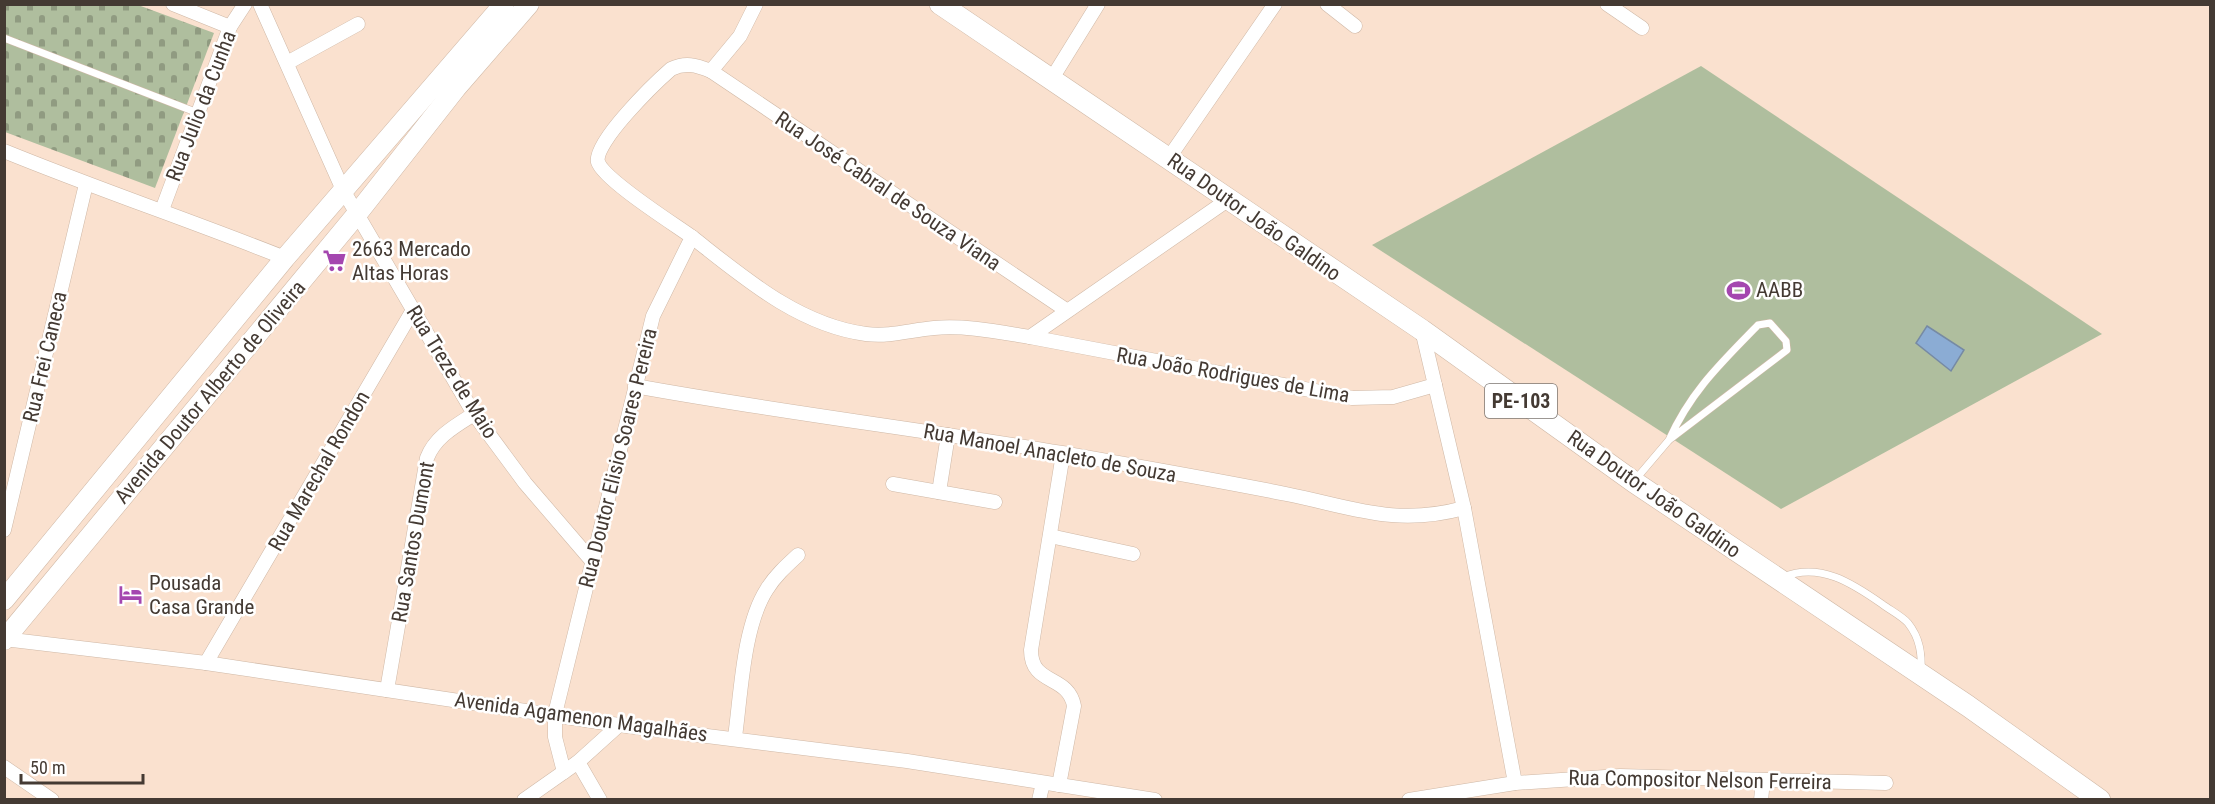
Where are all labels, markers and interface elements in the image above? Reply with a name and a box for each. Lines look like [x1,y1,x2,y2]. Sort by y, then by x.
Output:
street label: Rua Julio da Cunha [161,27,241,185]
street label: Rua José Cabral de Souza Viana [771,106,1005,276]
street label: Rua Doutor João Galdino [1163,148,1345,286]
place label: 2663 Mercado Altas Horas [352,237,471,285]
supermarket icon: 2663 Mercado Altas Horas [321,248,347,274]
street label: Avenida Doutor Alberto de Oliveira [110,276,310,508]
sports icon: AABB [1725,277,1751,303]
place label: AABB [1756,278,1803,302]
street label: Rua Frei Caneca [18,289,72,425]
street label: Rua Treze de Maio [402,301,502,443]
street label: Rua Doutor Elisio Soares Pereira [574,326,662,590]
street label: Rua João Rodrigues de Lima [1115,343,1351,407]
road number: PE-103 [1485,384,1557,418]
street label: Rua Marechal Rondon [263,387,375,555]
street label: Rua Manoel Anacleto de Souza [922,419,1178,487]
street label: Rua Doutor João Galdino [1563,425,1745,563]
street label: Rua Santos Dumont [387,460,439,624]
place label: Pousada Casa Grande [149,571,254,619]
hotel icon: Pousada Casa Grande [118,582,144,608]
street label: Avenida Agamenon Magalhães [453,687,709,747]
scale bar [21,747,142,785]
text: 50 m [30,757,65,778]
street label: Rua Compositor Nelson Ferreira [1568,766,1832,794]

